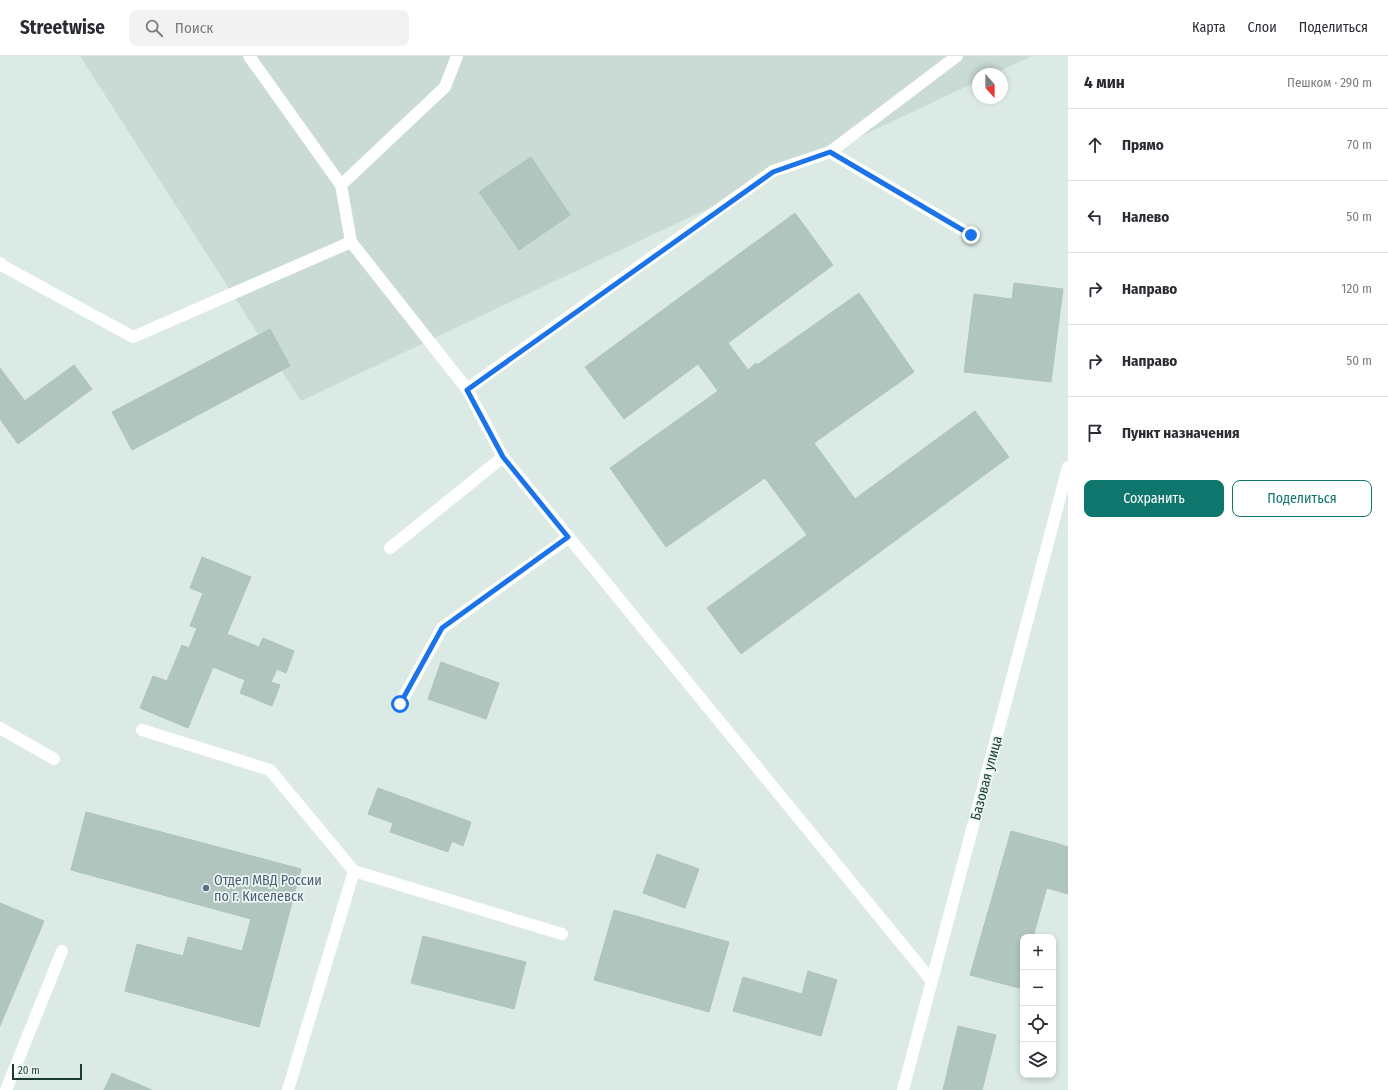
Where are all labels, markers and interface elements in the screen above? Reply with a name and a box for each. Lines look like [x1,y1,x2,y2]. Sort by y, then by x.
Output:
search box [129,10,409,46]
text: Streetwise [20,16,105,39]
icon: search [143,17,165,39]
text: Поиск [175,19,213,37]
text: Карта [1192,19,1226,36]
text: Слои [1248,19,1277,36]
text: Поделиться [1299,19,1368,36]
north arrow [972,68,1008,104]
text: 4 мин [1084,72,1125,93]
text: Пешком · 290 m [1287,75,1372,90]
icon: ahead [1084,134,1106,156]
text: Прямо [1122,136,1164,154]
text: 70 m [1347,137,1372,152]
icon: left [1084,206,1106,228]
text: Налево [1122,208,1169,226]
text: 50 m [1346,209,1372,224]
route end [962,226,980,244]
icon: right [1084,278,1106,300]
text: Направо [1122,280,1177,298]
text: 120 m [1341,281,1372,296]
icon: right [1084,350,1106,372]
text: Направо [1122,352,1177,370]
text: 50 m [1346,353,1372,368]
icon: arrive [1084,422,1106,444]
text: Пункт назначения [1122,424,1240,442]
button: Сохранить [1084,480,1224,517]
button: Поделиться [1232,480,1372,517]
route start [391,695,409,713]
street label: Базовая улица [967,734,1006,822]
place label: Отдел МВД России по г. Киселевск [214,872,322,905]
marker: Отдел МВД России по г. Киселевск [201,883,211,893]
map controls [1020,934,1056,1078]
button: + [1020,934,1056,970]
button: − [1020,970,1056,1006]
button: locate [1020,1006,1056,1042]
button: layers [1020,1042,1056,1078]
scale bar [12,1062,82,1081]
text: 20 m [18,1064,40,1077]

